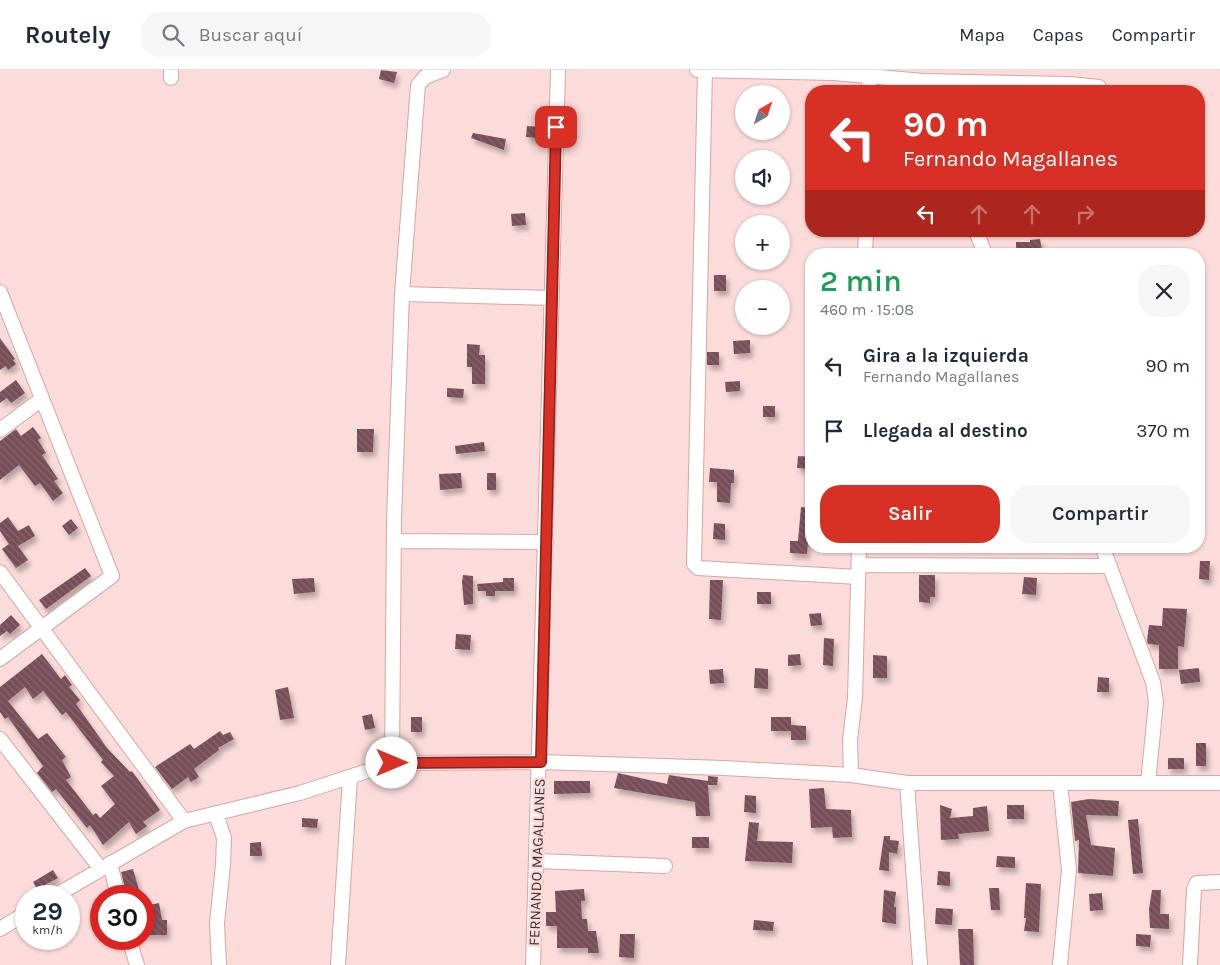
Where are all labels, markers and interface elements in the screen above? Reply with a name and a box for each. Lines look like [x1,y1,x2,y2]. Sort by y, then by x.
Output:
search box [141,12,491,57]
text: Routely [25,21,111,49]
icon: search [159,21,187,49]
text: Buscar aquí [199,24,302,46]
text: Mapa [959,24,1005,46]
text: Capas [1033,24,1084,46]
text: Compartir [1112,24,1195,46]
north arrow [735,85,790,140]
map controls [735,85,790,335]
text: 90 m [903,104,989,145]
icon: left [820,105,885,170]
pin [535,106,577,148]
icon: arrive [542,113,570,141]
text: Fernando Magallanes [903,146,1118,172]
button: sound [735,150,790,205]
icon: left [912,200,940,228]
icon: ahead [965,200,993,228]
icon: ahead [1018,200,1046,228]
icon: right [1071,200,1099,228]
button: + [735,215,790,270]
text: 2 min [820,263,902,299]
button: close [1138,265,1190,317]
button: − [735,280,790,335]
text: 460 m · 15:08 [820,300,914,319]
text: Gira a la izquierda [863,345,1029,367]
icon: left [820,352,848,380]
text: 90 m [1145,355,1190,377]
text: Fernando Magallanes [863,367,1019,386]
icon: arrive [820,417,848,445]
text: Llegada al destino [863,420,1028,442]
text: 370 m [1136,420,1190,442]
button: Salir [820,485,1000,543]
button: Compartir [1010,485,1190,543]
position arrow [365,736,417,788]
street label: FERNANDO MAGALLANES [525,778,549,946]
speed limit sign: 30 [90,885,155,950]
text: 29 [32,897,63,926]
text: km/h [32,923,63,937]

